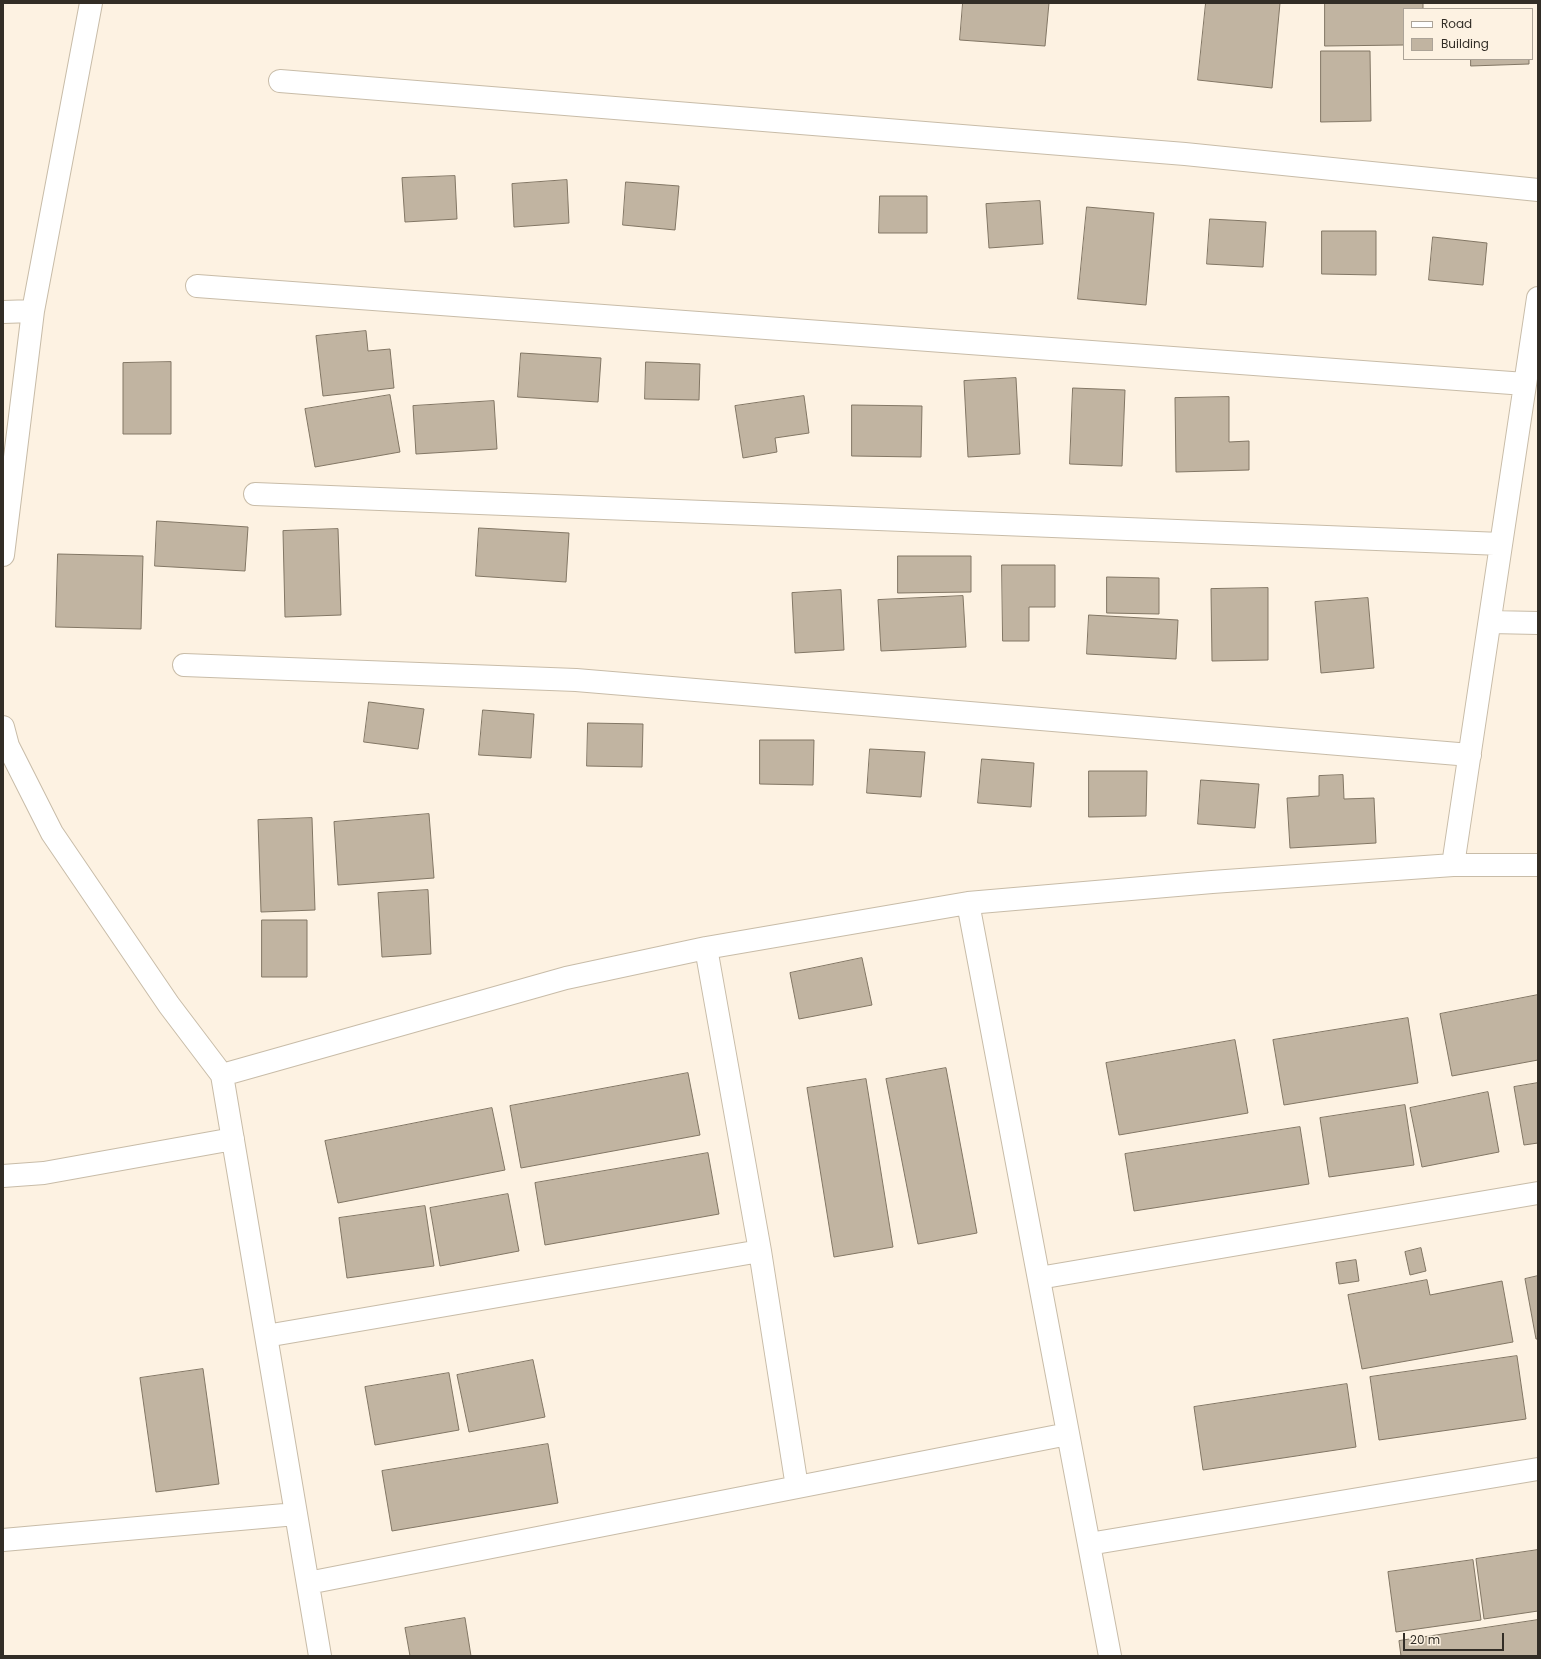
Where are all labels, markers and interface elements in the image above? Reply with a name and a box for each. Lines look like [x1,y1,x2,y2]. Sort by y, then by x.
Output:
legend [1403,8,1533,60]
text: Road [1441,15,1472,32]
text: Building [1441,35,1489,52]
scale bar [1405,1625,1506,1651]
text: 20 m [1410,1631,1440,1648]

